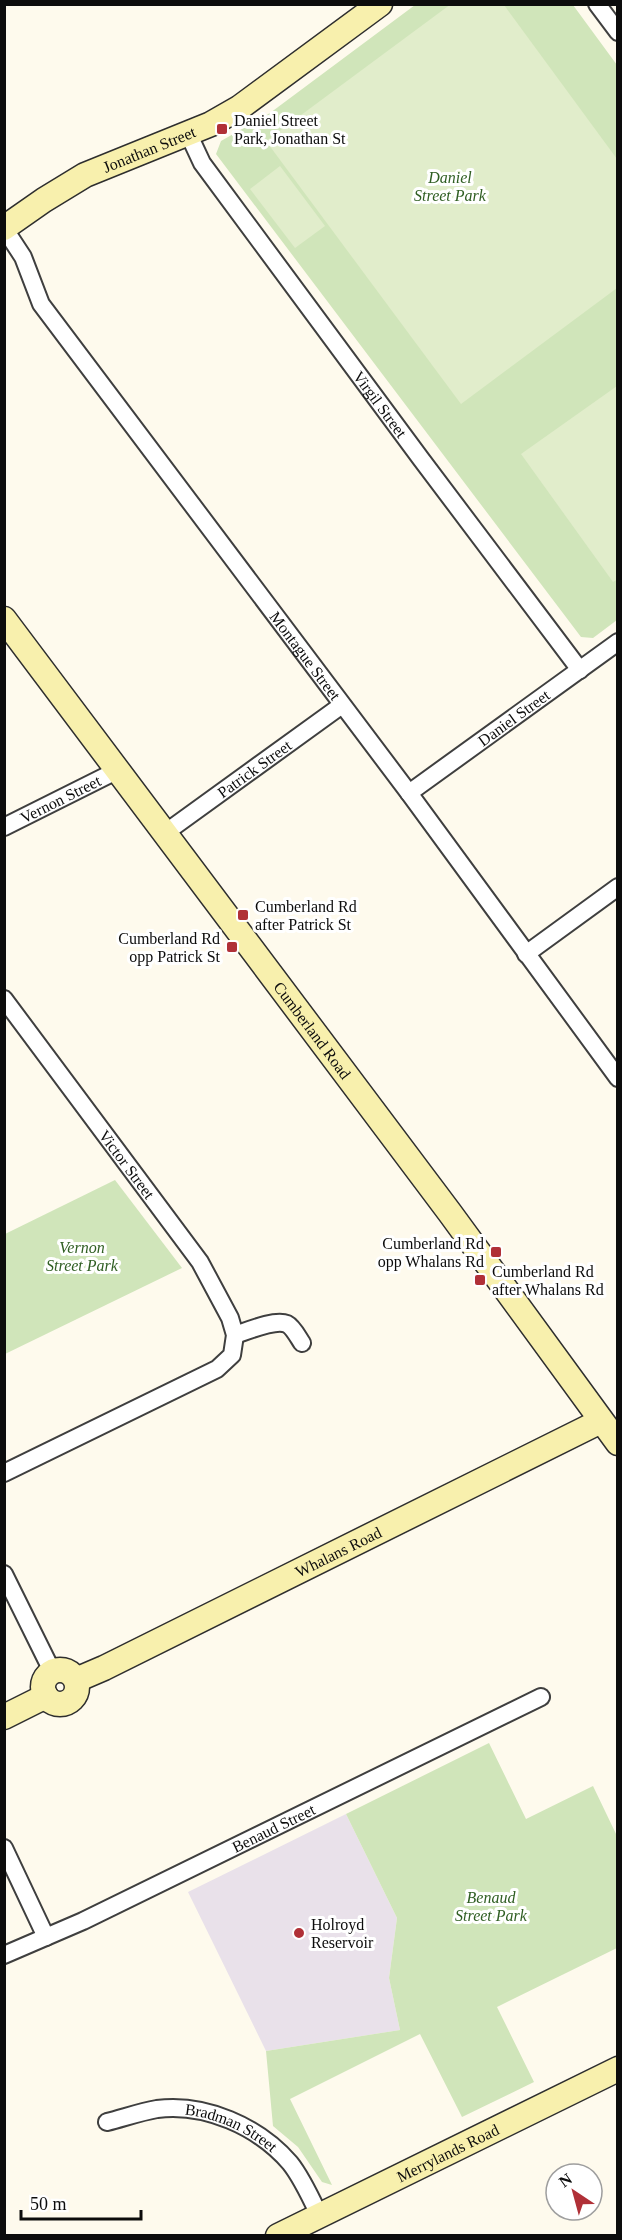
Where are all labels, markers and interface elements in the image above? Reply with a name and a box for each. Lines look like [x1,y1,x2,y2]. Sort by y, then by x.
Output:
place label: Daniel Street Park, Jonathan St [234,112,346,147]
marker: Daniel Street Park, Jonathan St [215,122,229,136]
street label: Jonathan Street [101,123,199,176]
park label: Daniel Street Park [414,169,487,204]
street label: Virgil Street [350,368,410,441]
street label: Montague Street [266,608,344,704]
street label: Daniel Street [475,686,553,749]
street label: Patrick Street [214,736,295,801]
street label: Vernon Street [18,772,104,826]
place label: Cumberland Rd after Patrick St [255,898,357,933]
marker: Cumberland Rd after Patrick St [236,908,250,922]
place label: Cumberland Rd opp Patrick St [118,930,221,966]
marker: Cumberland Rd opp Patrick St [225,940,239,954]
street label: Cumberland Road [270,978,354,1082]
street label: Victor Street [96,1127,158,1203]
place label: Cumberland Rd opp Whalans Rd [378,1235,484,1271]
park label: Vernon Street Park [46,1239,119,1274]
marker: Cumberland Rd opp Whalans Rd [489,1245,503,1259]
place label: Cumberland Rd after Whalans Rd [492,1263,604,1298]
marker: Cumberland Rd after Whalans Rd [473,1273,487,1287]
street label: Whalans Road [293,1524,384,1581]
street label: Benaud Street [229,1801,318,1856]
park label: Benaud Street Park [455,1889,528,1924]
place label: Holroyd Reservoir [311,1916,374,1951]
marker: Holroyd Reservoir [292,1926,306,1940]
street label: Bradman Street [184,2101,281,2156]
street label: Merrylands Road [394,2121,502,2185]
north arrow [544,2162,604,2222]
text: N [556,2170,576,2191]
scale bar [21,2183,141,2221]
text: 50 m [30,2194,67,2214]

